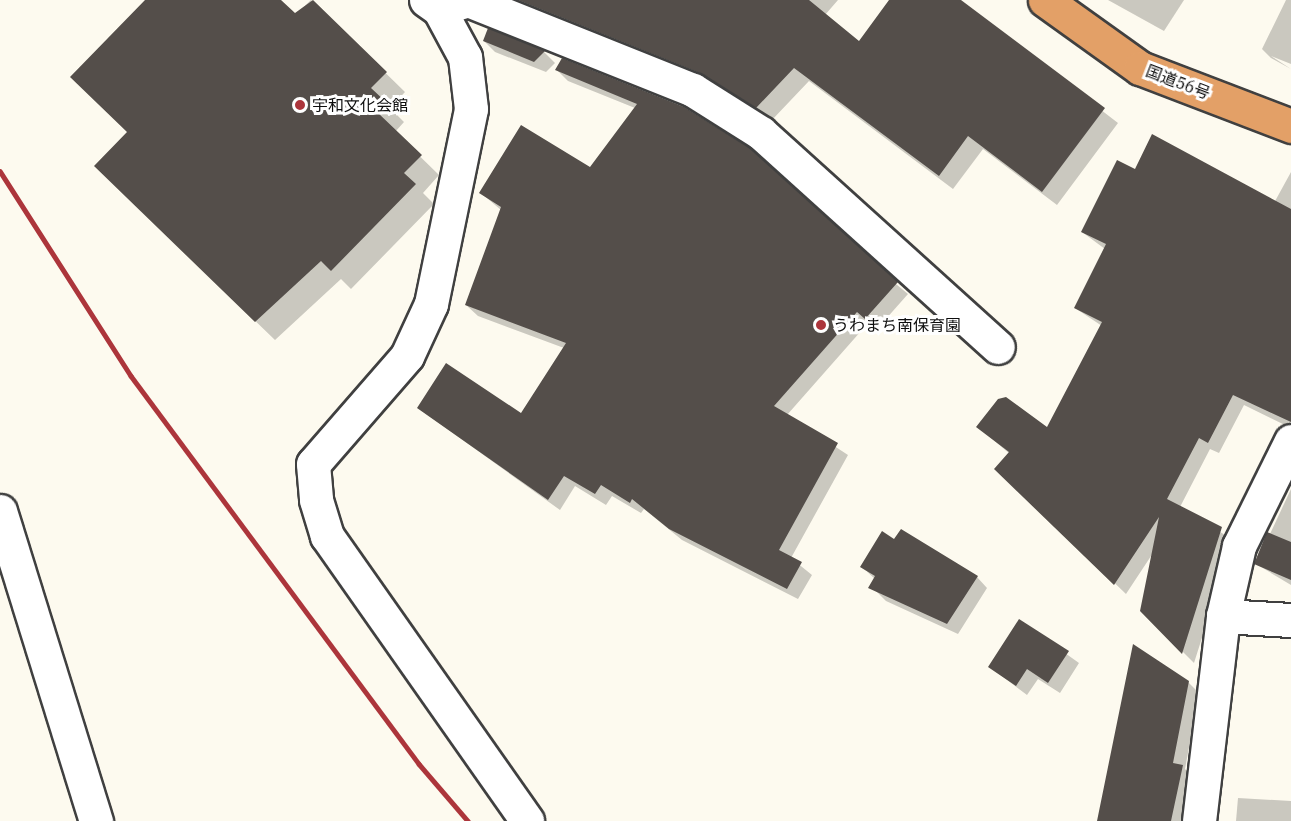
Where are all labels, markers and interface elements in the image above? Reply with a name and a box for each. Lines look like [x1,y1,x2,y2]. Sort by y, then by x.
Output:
street label: 国道56号 [1143,61,1213,103]
place label: 宇和文化会館 [312,95,408,115]
marker: 宇和文化会館 [293,98,307,112]
place label: うわまち南保育園 [833,315,961,335]
marker: うわまち南保育園 [814,318,828,332]

